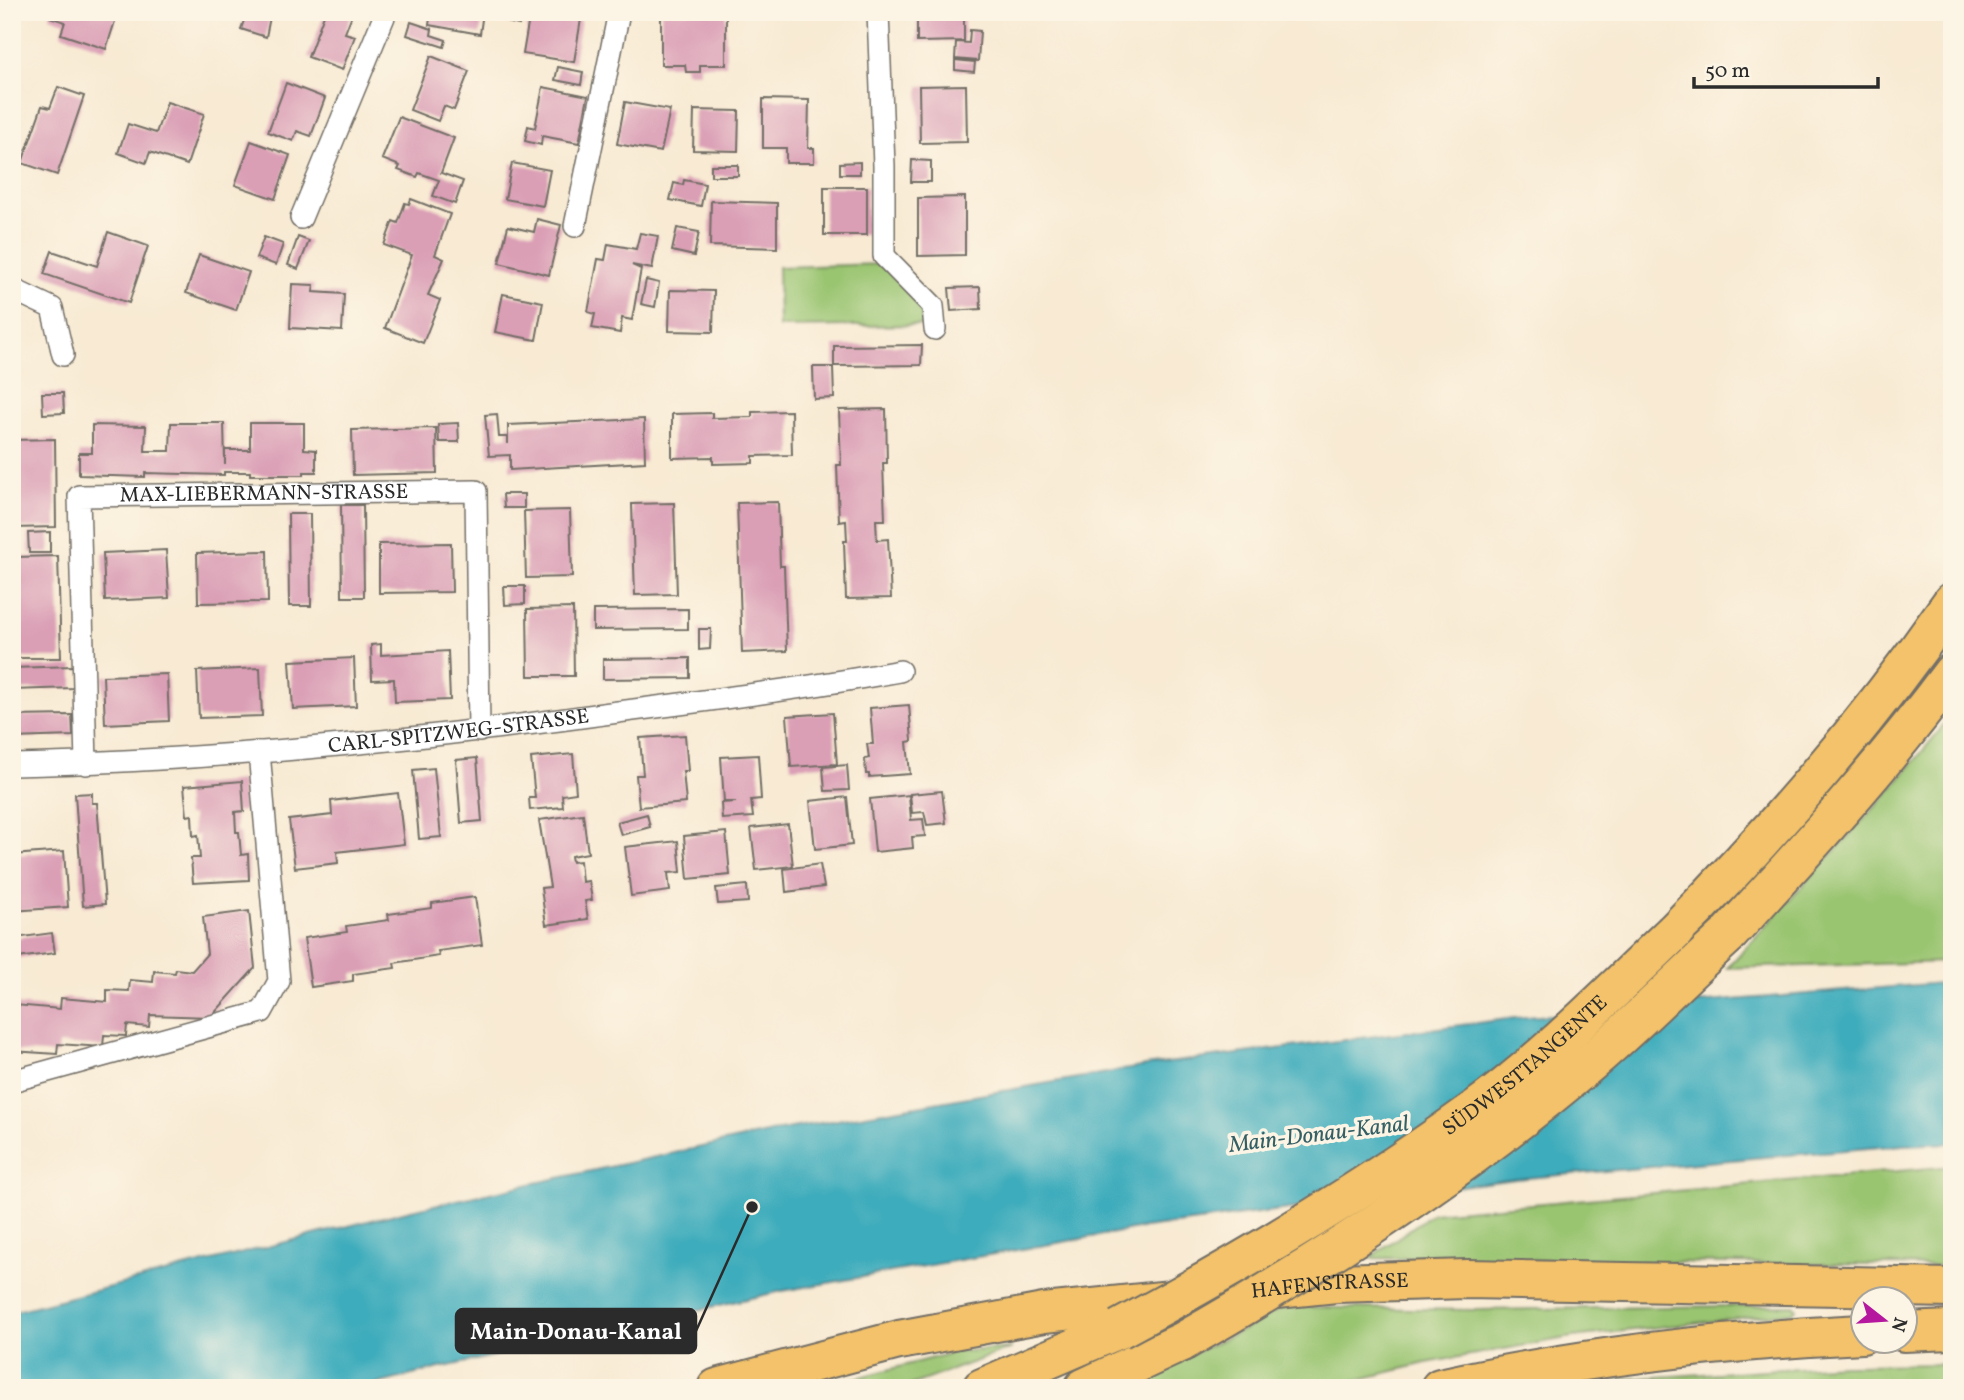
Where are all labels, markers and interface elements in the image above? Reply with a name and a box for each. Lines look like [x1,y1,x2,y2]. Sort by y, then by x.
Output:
scale bar [1694,46,1878,90]
text: 50 m [1705,57,1750,86]
street label: MAX-LIEBERMANN-STRASSE [119,477,408,510]
street label: CARL-SPITZWEG-STRASSE [327,702,591,761]
street label: SÜDWESTTANGENTE [1437,989,1614,1143]
water label: Main-Donau-Kanal [1226,1108,1411,1162]
street label: HAFENSTRASSE [1250,1266,1409,1306]
north arrow [1848,1284,1918,1354]
callout: Main-Donau-Kanal [456,1309,696,1353]
text: N [1884,1314,1913,1335]
text: Main-Donau-Kanal [470,1317,682,1349]

